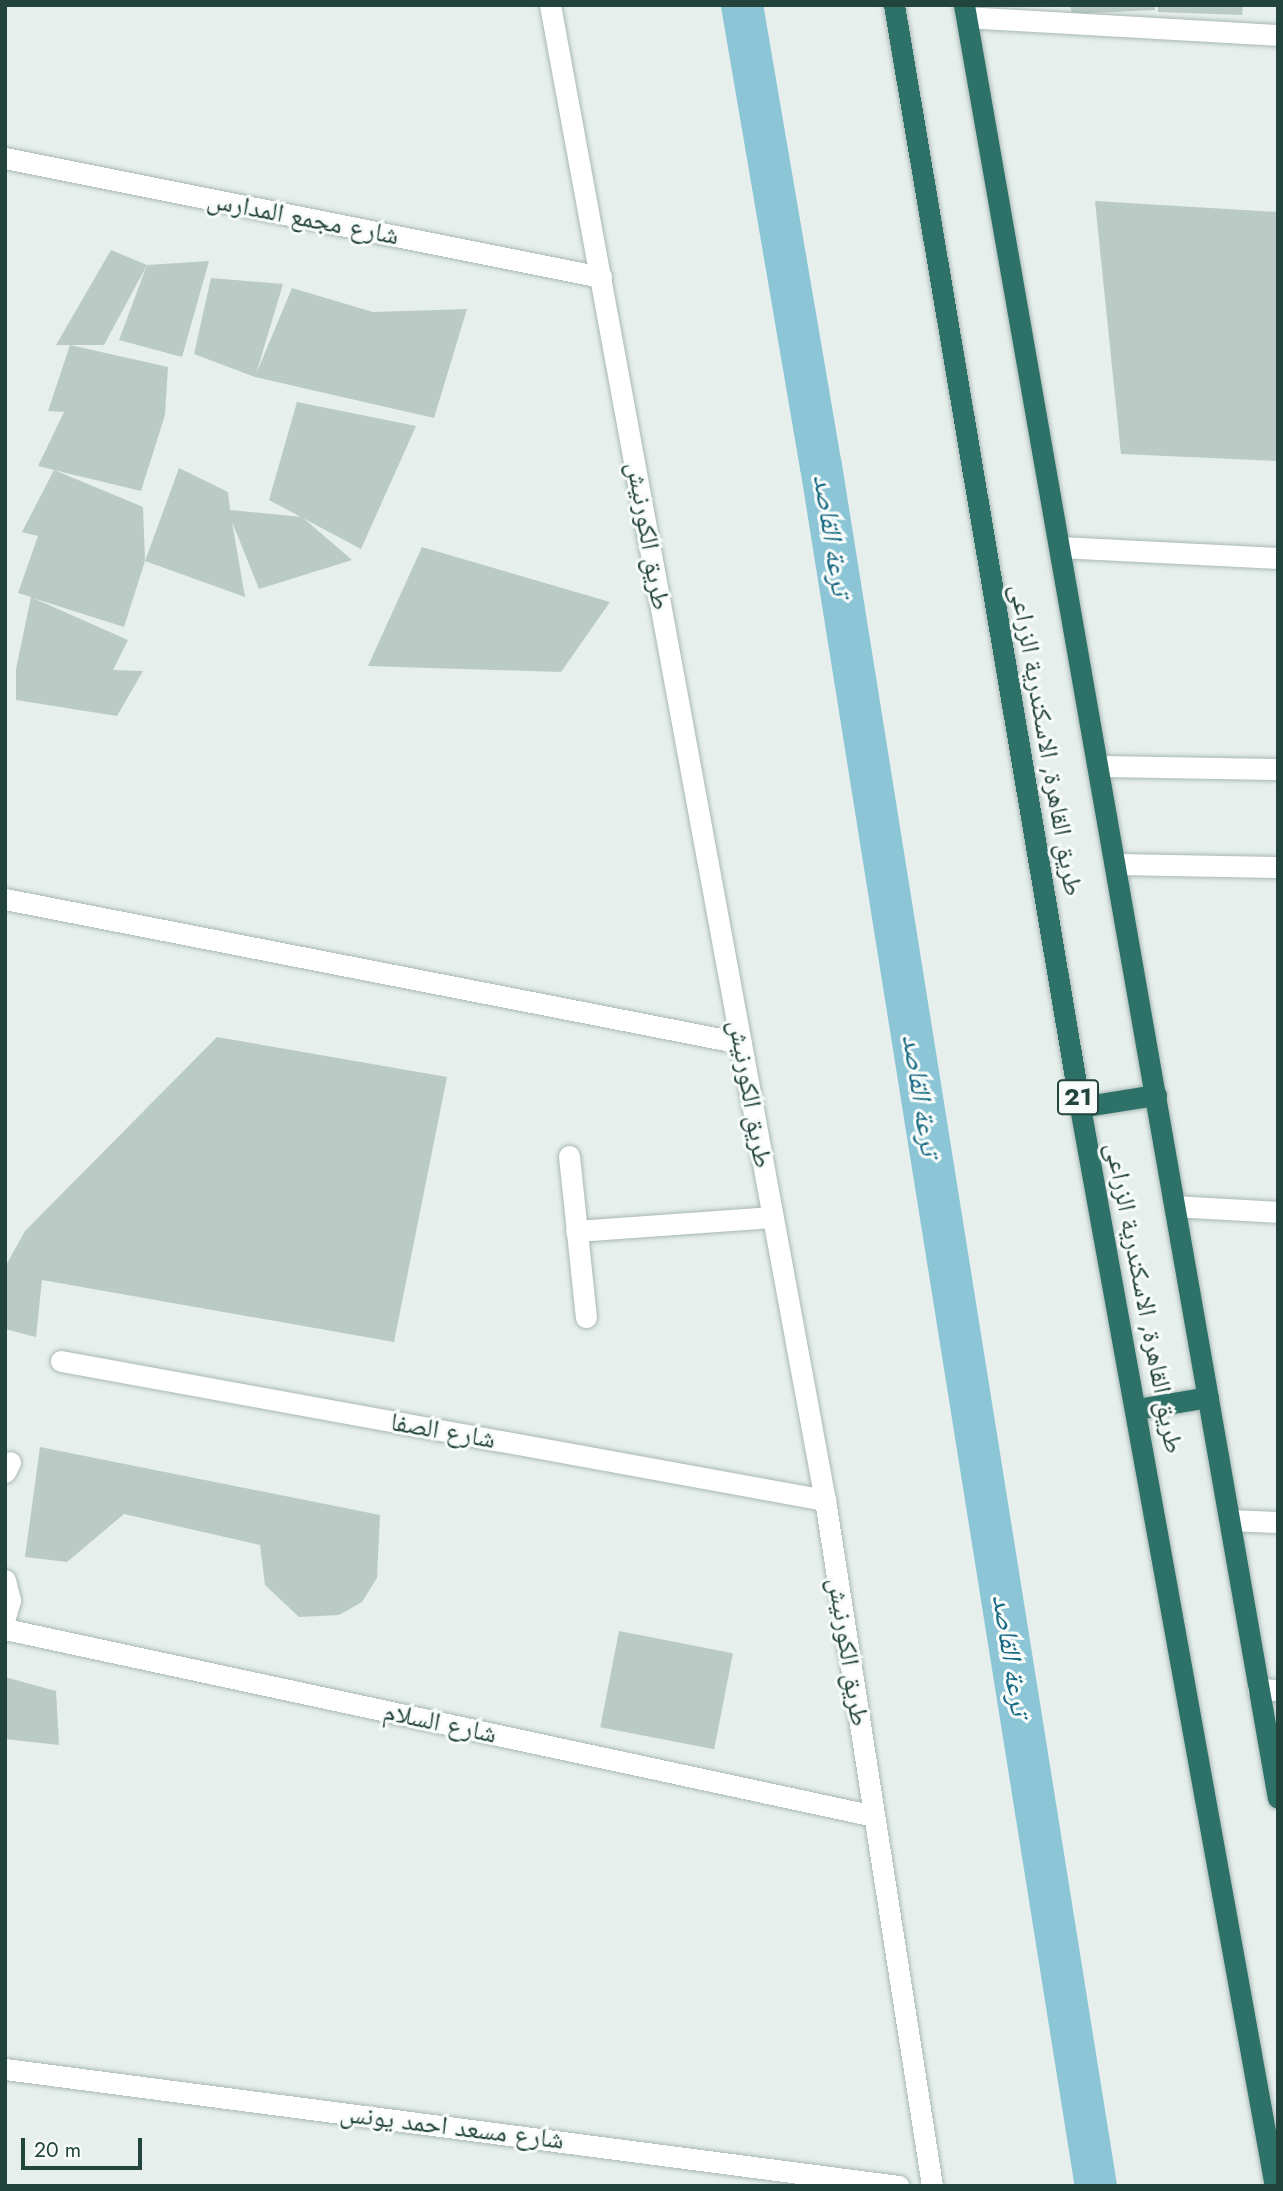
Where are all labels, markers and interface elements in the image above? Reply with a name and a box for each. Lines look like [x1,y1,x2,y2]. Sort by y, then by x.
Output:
street label: شارع مجمع المدارس [204,184,402,252]
street label: طريق الكورنيش [620,459,676,613]
water label: ترعة القاصد [806,472,858,598]
street label: طريق القاهرة, الاسكندرية الزراعى [1003,582,1089,898]
street label: طريق الكورنيش [722,1017,778,1171]
water label: ترعة القاصد [895,1032,947,1158]
road number: 21 [1057,1077,1099,1118]
street label: طريق القاهرة, الاسكندرية الزراعى [1099,1140,1189,1456]
street label: شارع الصفا [388,1406,498,1456]
street label: طريق الكورنيش [821,1576,875,1728]
water label: ترعة القاصد [985,1592,1037,1718]
street label: شارع السلام [381,1696,499,1750]
street label: شارع مسعد احمد يونس [338,2098,566,2156]
scale bar [24,2124,145,2168]
text: 20 m [34,2135,81,2165]

